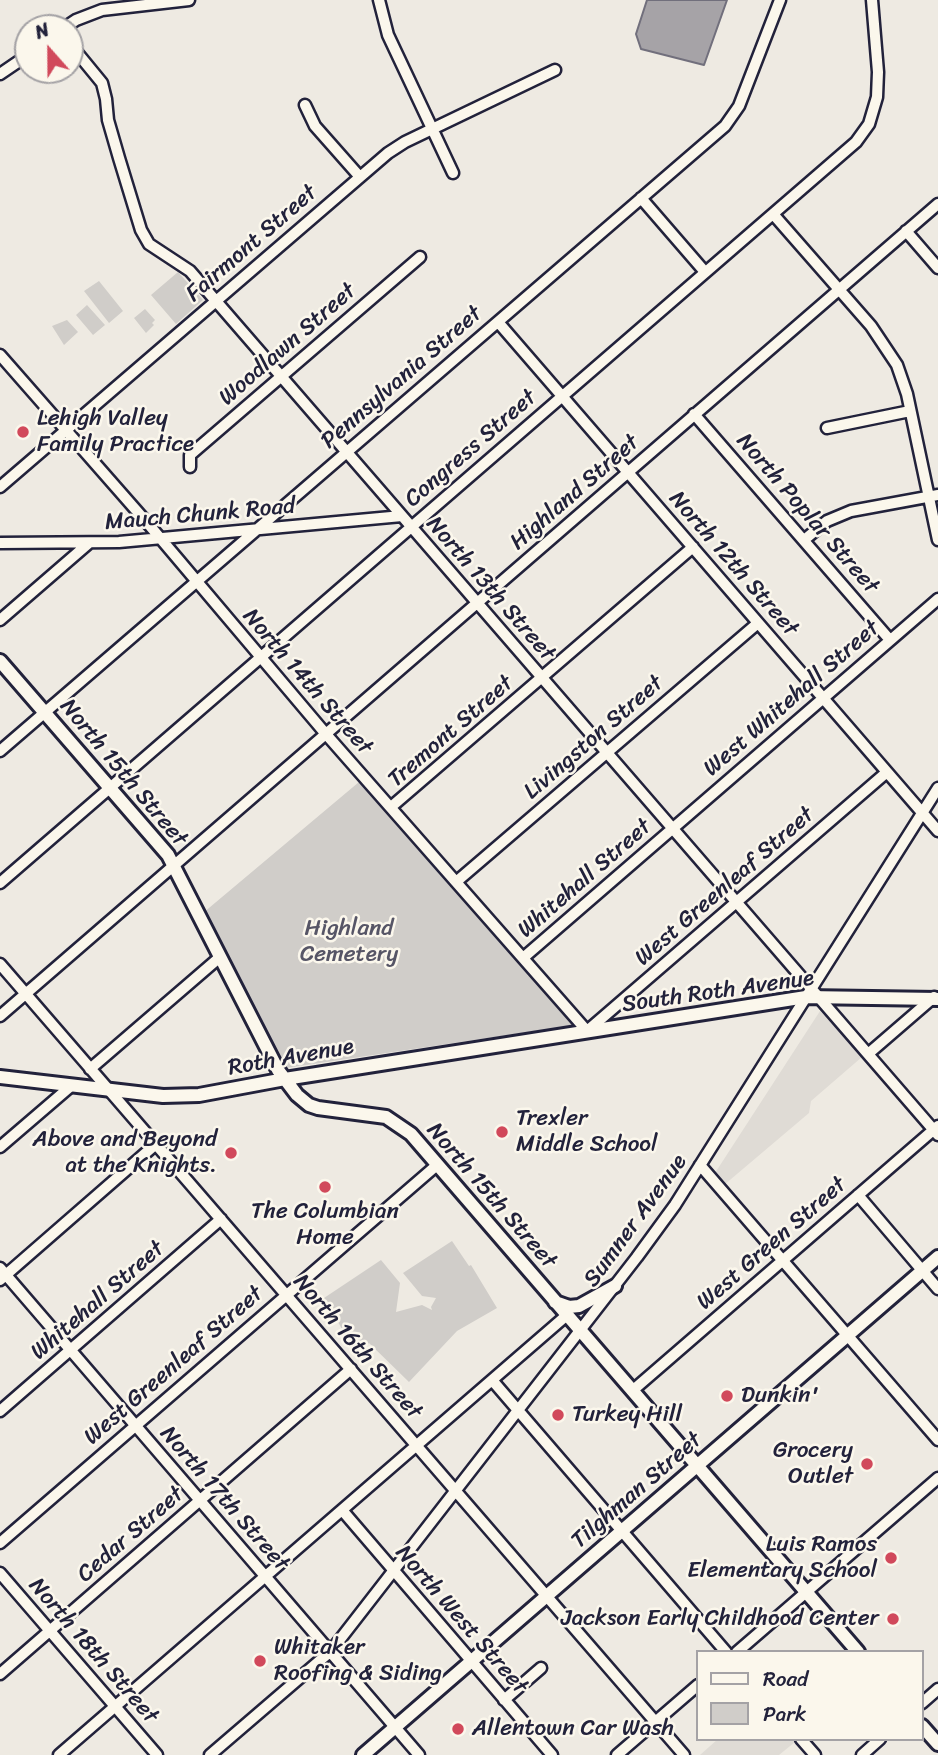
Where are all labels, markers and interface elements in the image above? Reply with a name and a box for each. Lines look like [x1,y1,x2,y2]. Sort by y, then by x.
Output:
text: N [30,13,54,49]
north arrow [14,14,84,84]
street label: Fairmont Street [181,180,323,308]
street label: Woodlawn Street [214,278,362,412]
street label: Pennsylvania Street [316,301,488,455]
street label: Congress Street [400,384,542,514]
place label: Lehigh Valley Family Practice [37,405,194,459]
marker: Lehigh Valley Family Practice [15,424,31,440]
street label: North Poplar Street [730,428,884,600]
street label: Highland Street [505,430,645,556]
street label: North 12th Street [662,486,804,642]
street label: Mauch Chunk Road [104,493,296,537]
street label: North 13th Street [420,511,560,667]
street label: North 14th Street [236,603,378,761]
street label: West Whitehall Street [699,615,885,783]
street label: Tremont Street [383,670,519,794]
street label: Livingston Street [519,670,669,806]
street label: North 15th Street [53,694,193,852]
street label: West Greenleaf Street [630,802,820,972]
street label: Whitehall Street [513,814,657,944]
park label: Highland Cemetery [300,915,398,969]
street label: South Roth Avenue [620,965,816,1019]
street label: Roth Avenue [226,1033,356,1083]
place label: Trexler Middle School [516,1105,658,1159]
street label: North 15th Street [420,1118,562,1274]
marker: Trexler Middle School [494,1124,510,1140]
place label: Above and Beyond at the Knights. [33,1126,217,1180]
marker: Above and Beyond at the Knights. [223,1145,239,1161]
street label: Sumner Avenue [579,1149,693,1293]
street label: West Green Street [692,1172,852,1316]
marker: The Columbian Home [317,1179,333,1195]
place label: The Columbian Home [251,1198,399,1252]
street label: Whitehall Street [26,1236,170,1366]
street label: North 16th Street [287,1269,427,1425]
street label: West Greenleaf Street [79,1281,269,1451]
place label: Dunkin' [741,1382,819,1410]
marker: Dunkin' [719,1388,735,1404]
place label: Turkey Hill [572,1401,682,1429]
marker: Turkey Hill [550,1407,566,1423]
street label: North 17th Street [154,1421,294,1577]
street label: Tilghman Street [566,1427,708,1555]
place label: Grocery Outlet [773,1437,853,1491]
marker: Grocery Outlet [859,1456,875,1472]
street label: Cedar Street [72,1481,190,1589]
place label: Luis Ramos Elementary School [687,1531,877,1585]
street label: North West Street [389,1540,533,1700]
marker: Luis Ramos Elementary School [883,1550,899,1566]
street label: North 18th Street [22,1573,164,1729]
place label: Jackson Early Childhood Center [561,1605,879,1633]
marker: Jackson Early Childhood Center [885,1611,901,1627]
place label: Whitaker Roofing & Siding [274,1634,442,1688]
legend [696,1650,924,1741]
marker: Whitaker Roofing & Siding [252,1653,268,1669]
text: Road [763,1660,808,1698]
text: Park [763,1695,806,1733]
place label: Allentown Car Wash [472,1715,674,1743]
marker: Allentown Car Wash [450,1721,466,1737]

